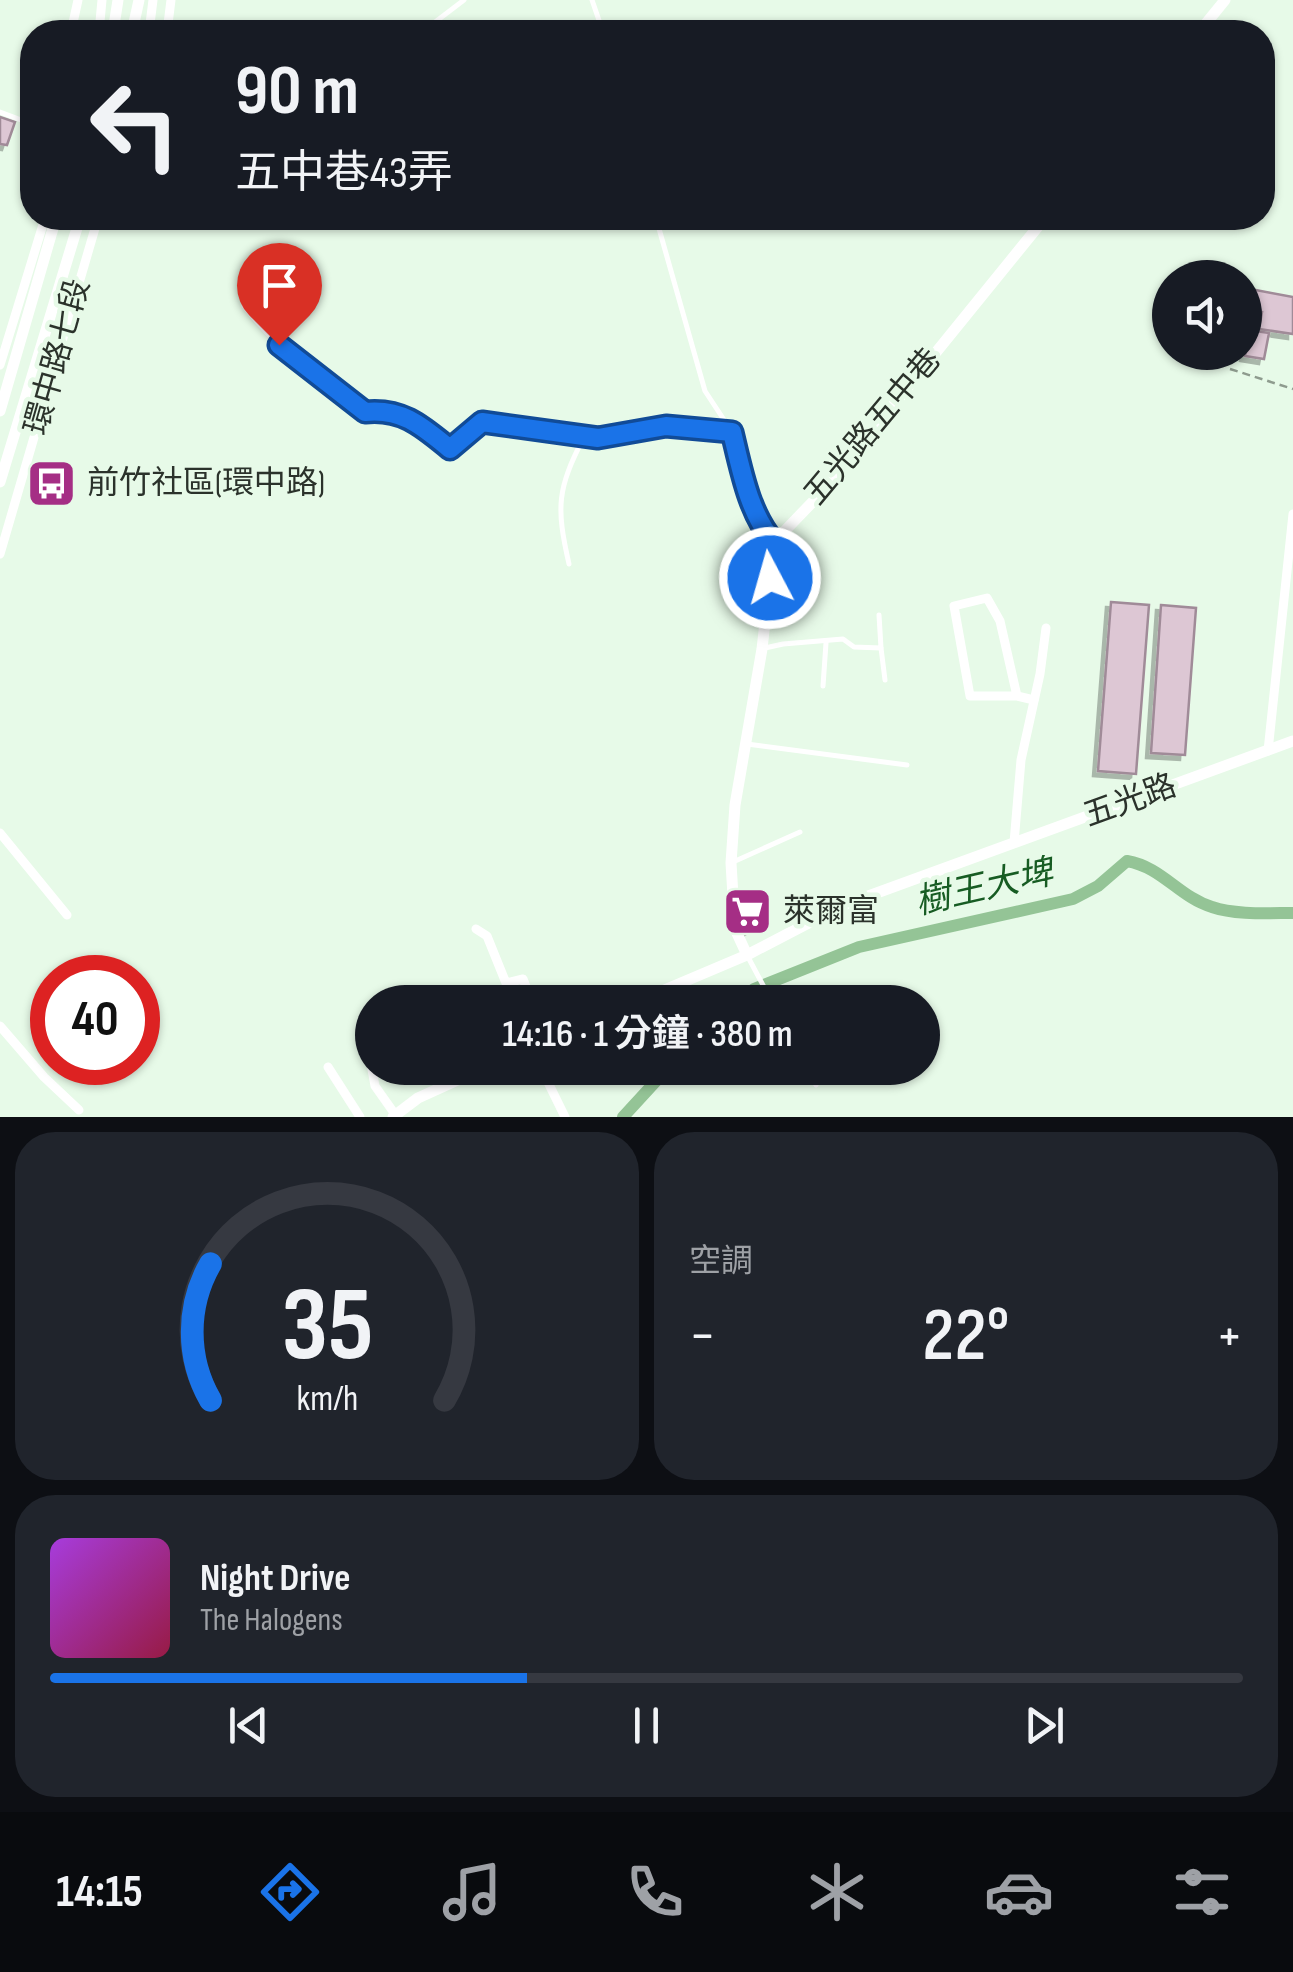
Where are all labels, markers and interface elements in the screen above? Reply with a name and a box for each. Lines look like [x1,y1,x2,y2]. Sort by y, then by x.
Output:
text: 90 m [235,50,359,134]
icon: left [70,60,200,190]
text: 五中巷43弄 [235,146,453,201]
pin [237,243,322,346]
icon: arrive [252,258,307,313]
map controls [1152,260,1262,370]
button: sound [1152,260,1262,370]
street label: 環中路七段 [17,275,99,439]
street label: 五光路五中巷 [796,341,950,513]
bus stop icon: 前竹社區(環中路) [26,457,78,509]
place label: 前竹社區(環中路) [87,464,325,503]
position arrow [718,526,822,630]
street label: 五光路 [1078,766,1182,836]
water label: 樹王大埤 [911,850,1061,925]
supermarket icon: 萊爾富 [722,885,774,937]
place label: 萊爾富 [783,892,879,931]
speed limit sign: 40 [30,955,160,1085]
text: 14:16 · 1 分鐘 · 380 m [502,1012,793,1057]
text: 空調 [689,1242,753,1281]
text: 35 [281,1264,373,1389]
text: 22° [922,1291,1010,1382]
text: − [689,1303,716,1370]
text: + [1216,1303,1243,1370]
text: km/h [296,1378,358,1421]
text: Night Drive [200,1556,351,1601]
text: The Halogens [200,1601,343,1640]
icon: previous [221,1698,276,1753]
icon: pause [619,1698,674,1753]
icon: next [1017,1698,1072,1753]
icon: directions [255,1857,325,1927]
icon: music [437,1857,507,1927]
icon: phone [620,1857,690,1927]
icon: climate [802,1857,872,1927]
icon: car [984,1857,1054,1927]
icon: filters [1167,1857,1237,1927]
text: 14:15 [56,1865,143,1920]

